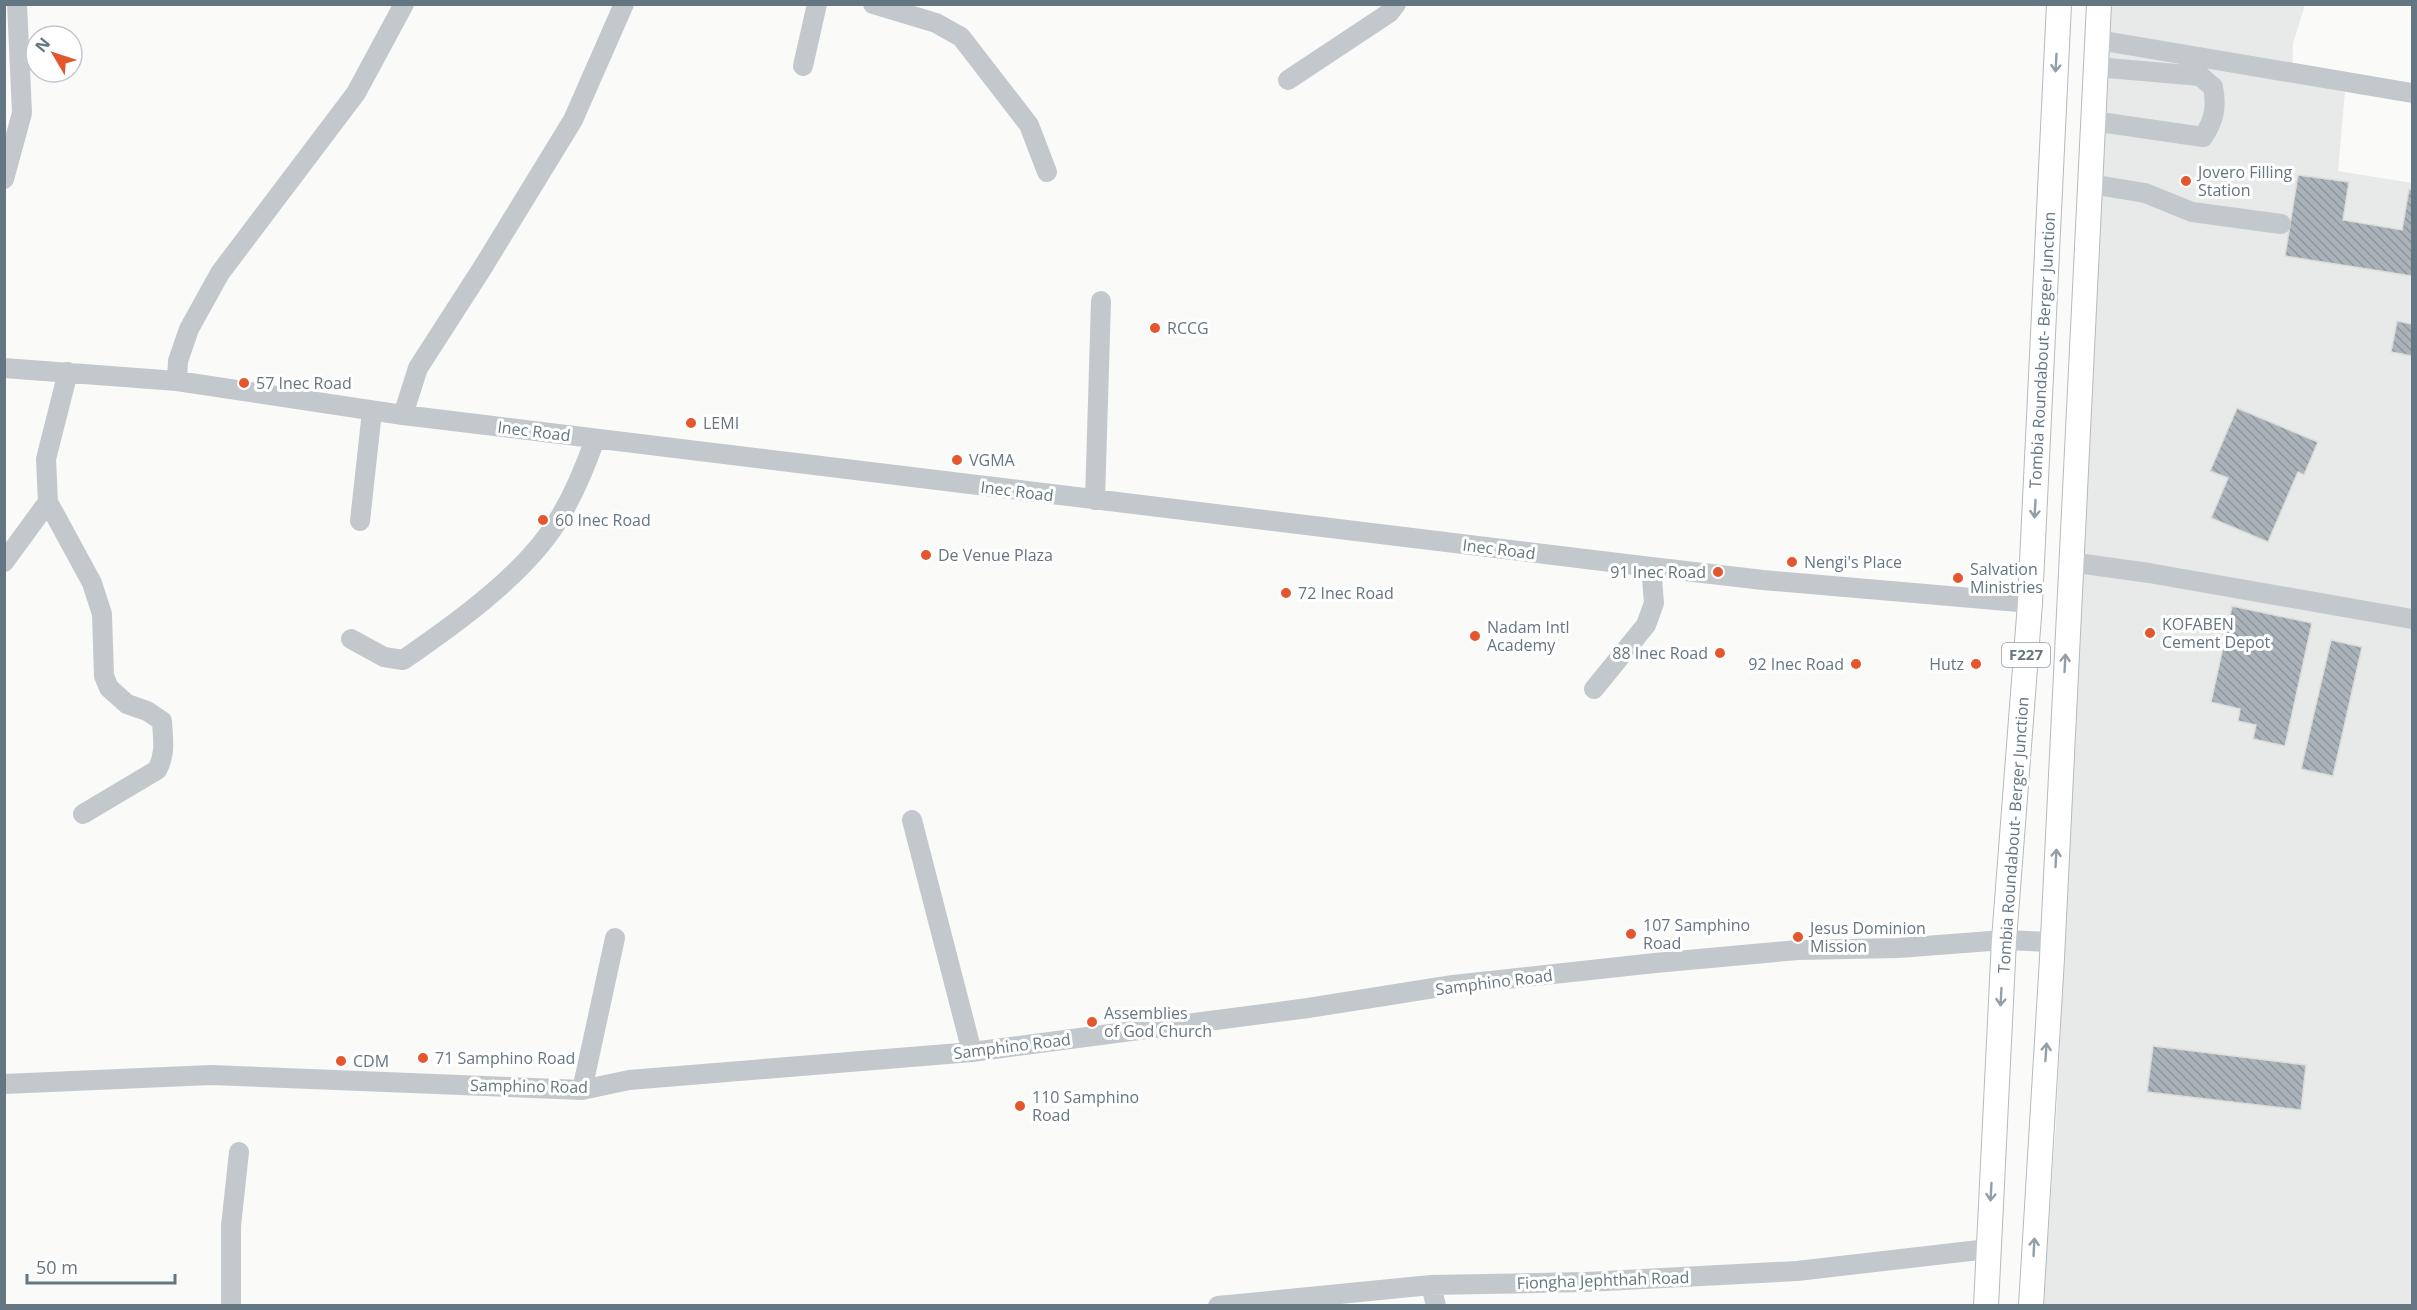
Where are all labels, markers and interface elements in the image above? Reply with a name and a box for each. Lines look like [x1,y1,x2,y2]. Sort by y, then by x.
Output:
north arrow [24,24,84,84]
text: N [30,33,55,57]
one-way arrow [2051,52,2062,72]
place label: Jovero Filling Station [2196,161,2292,201]
marker: Jovero Filling Station [2179,174,2193,188]
street label: Tombia Roundabout- Berger Junction [2024,211,2060,489]
place label: RCCG [1167,317,1209,339]
marker: RCCG [1148,321,1162,335]
place label: 57 Inec Road [256,372,352,394]
marker: 57 Inec Road [237,376,251,390]
place label: LEMI [703,412,739,434]
street label: Inec Road [496,416,572,446]
marker: LEMI [684,416,698,430]
place label: VGMA [969,449,1016,471]
marker: VGMA [950,453,964,467]
street label: Inec Road [979,476,1055,506]
one-way arrow [2029,499,2040,519]
place label: 60 Inec Road [555,509,651,531]
marker: 60 Inec Road [536,513,550,527]
street label: Inec Road [1461,534,1537,564]
place label: De Venue Plaza [938,544,1053,566]
marker: De Venue Plaza [919,548,933,562]
place label: Nengi's Place [1804,551,1902,573]
marker: Nengi's Place [1785,555,1799,569]
place label: Salvation Ministries [1970,558,2043,598]
place label: 91 Inec Road [1610,561,1706,583]
marker: 91 Inec Road [1711,565,1725,579]
marker: Salvation Ministries [1951,571,1965,585]
place label: 72 Inec Road [1298,582,1394,604]
marker: 72 Inec Road [1279,586,1293,600]
place label: KOFABEN Cement Depot [2162,613,2271,653]
place label: Nadam Intl Academy [1487,616,1570,656]
marker: KOFABEN Cement Depot [2143,626,2157,640]
marker: Nadam Intl Academy [1468,629,1482,643]
place label: 88 Inec Road [1612,642,1708,664]
road number: F227 [2002,643,2050,667]
marker: 88 Inec Road [1713,646,1727,660]
place label: 92 Inec Road [1748,653,1844,675]
place label: Hutz [1929,653,1964,675]
one-way arrow [2060,653,2071,673]
marker: 92 Inec Road [1849,657,1863,671]
marker: Hutz [1969,657,1983,671]
street label: Tombia Roundabout- Berger Junction [1992,696,2034,974]
one-way arrow [2051,848,2062,868]
place label: 107 Samphino Road [1643,914,1750,954]
place label: Jesus Dominion Mission [1808,917,1926,957]
marker: 107 Samphino Road [1624,927,1638,941]
marker: Jesus Dominion Mission [1791,930,1805,944]
street label: Samphino Road [1434,964,1554,1000]
one-way arrow [1996,987,2007,1007]
place label: Assemblies of God Church [1104,1002,1212,1042]
marker: Assemblies of God Church [1085,1015,1099,1029]
street label: Samphino Road [952,1028,1072,1064]
one-way arrow [2040,1043,2051,1063]
place label: 71 Samphino Road [435,1047,575,1069]
place label: CDM [353,1050,389,1072]
marker: 71 Samphino Road [416,1051,430,1065]
marker: CDM [334,1054,348,1068]
street label: Samphino Road [470,1074,588,1098]
place label: 110 Samphino Road [1032,1086,1139,1126]
marker: 110 Samphino Road [1013,1099,1027,1113]
one-way arrow [1985,1181,1996,1201]
one-way arrow [2028,1238,2039,1258]
scale bar [27,1247,176,1285]
text: 50 m [36,1255,78,1279]
street label: Fiongha Jephthah Road [1516,1266,1690,1294]

